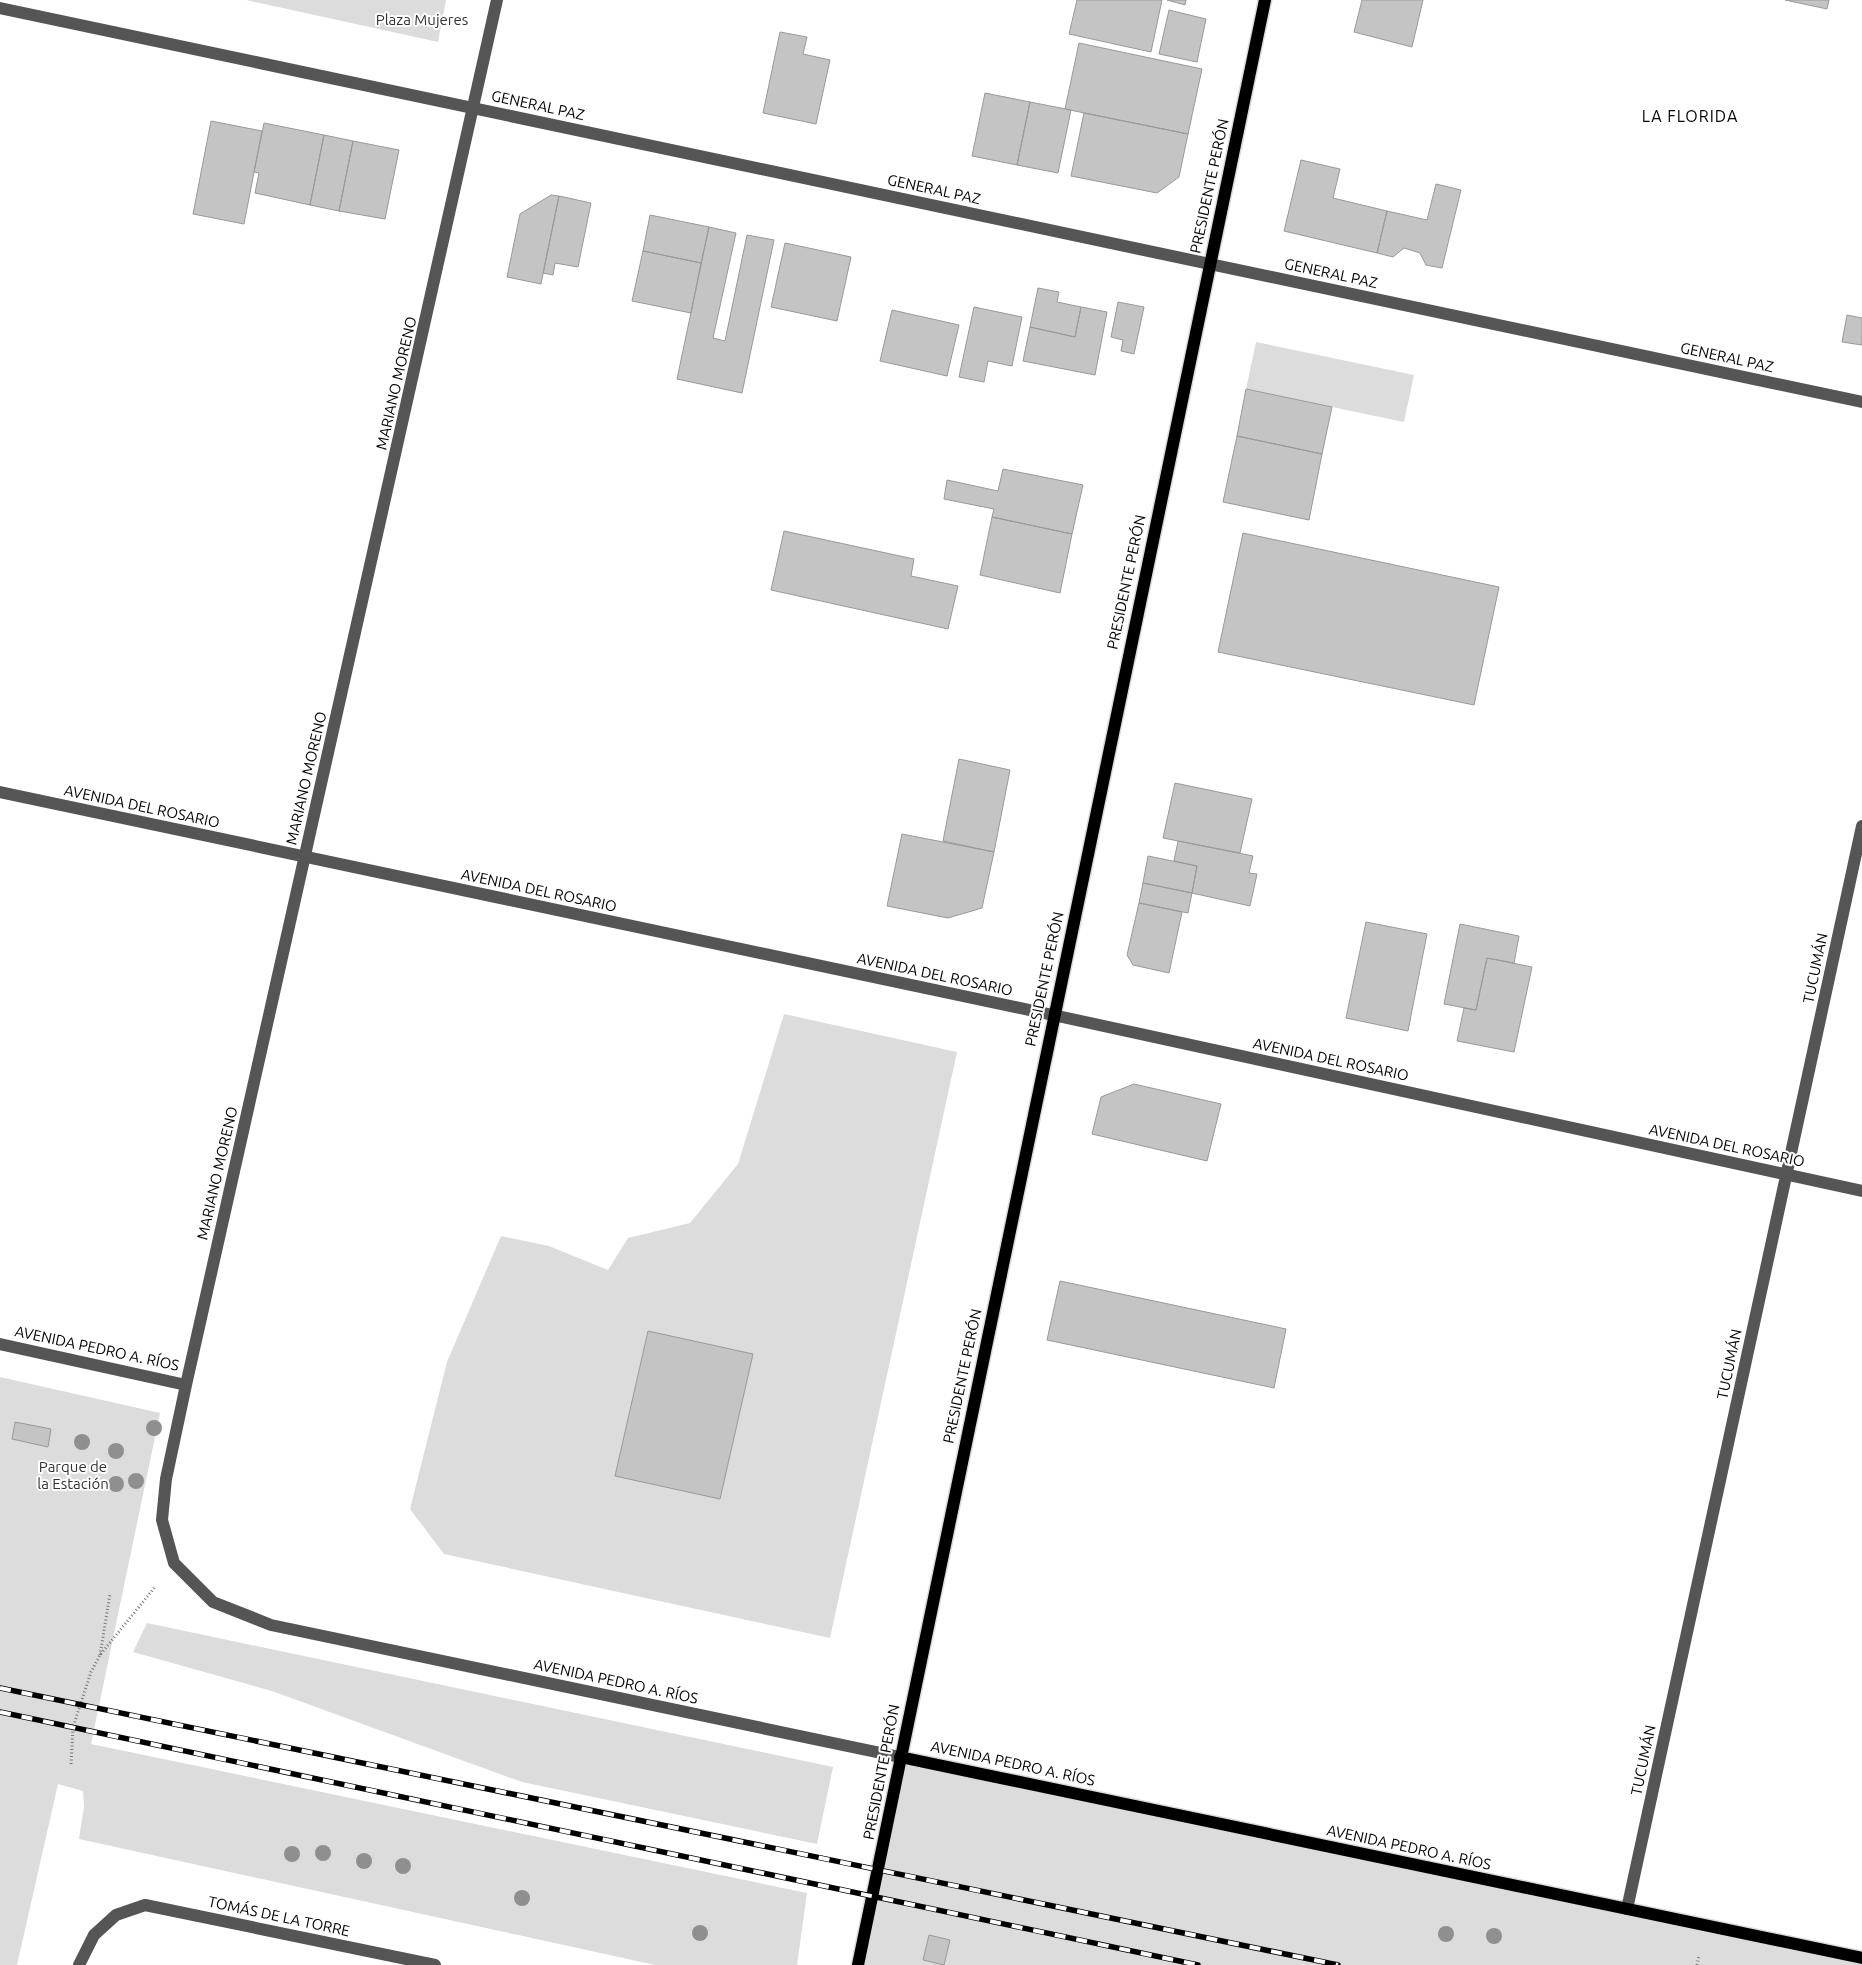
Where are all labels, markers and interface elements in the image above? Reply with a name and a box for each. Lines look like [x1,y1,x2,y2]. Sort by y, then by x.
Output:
park label: Plaza Mujeres [376,11,468,28]
street label: GENERAL PAZ [490,87,586,123]
district label: LA FLORIDA [1642,107,1738,125]
street label: PRESIDENTE PERÓN [1186,117,1232,255]
street label: GENERAL PAZ [886,171,982,207]
street label: GENERAL PAZ [1283,255,1379,291]
street label: MARIANO MORENO [372,315,420,451]
street label: GENERAL PAZ [1679,339,1775,375]
street label: PRESIDENTE PERÓN [1103,513,1149,651]
street label: MARIANO MORENO [282,710,330,846]
street label: AVENIDA DEL ROSARIO [63,781,221,831]
street label: AVENIDA DEL ROSARIO [460,865,618,915]
street label: PRESIDENTE PERÓN [1021,910,1067,1048]
street label: TUCUMÁN [1799,931,1831,1005]
street label: AVENIDA DEL ROSARIO [856,949,1014,999]
street label: AVENIDA DEL ROSARIO [1252,1034,1410,1084]
street label: MARIANO MORENO [193,1105,241,1241]
street label: AVENIDA DEL ROSARIO [1648,1120,1806,1170]
street label: PRESIDENTE PERÓN [939,1307,985,1445]
street label: AVENIDA PEDRO A. RÍOS [13,1322,181,1374]
street label: TUCUMÁN [1713,1327,1745,1401]
park label: Parque de la Estación [37,1458,109,1492]
street label: AVENIDA PEDRO A. RÍOS [532,1655,700,1707]
street label: PRESIDENTE PERÓN [860,1703,902,1841]
street label: TUCUMÁN [1627,1723,1659,1797]
street label: AVENIDA PEDRO A. RÍOS [929,1737,1097,1789]
street label: AVENIDA PEDRO A. RÍOS [1325,1821,1493,1873]
street label: TOMÁS DE LA TORRE [207,1893,351,1939]

